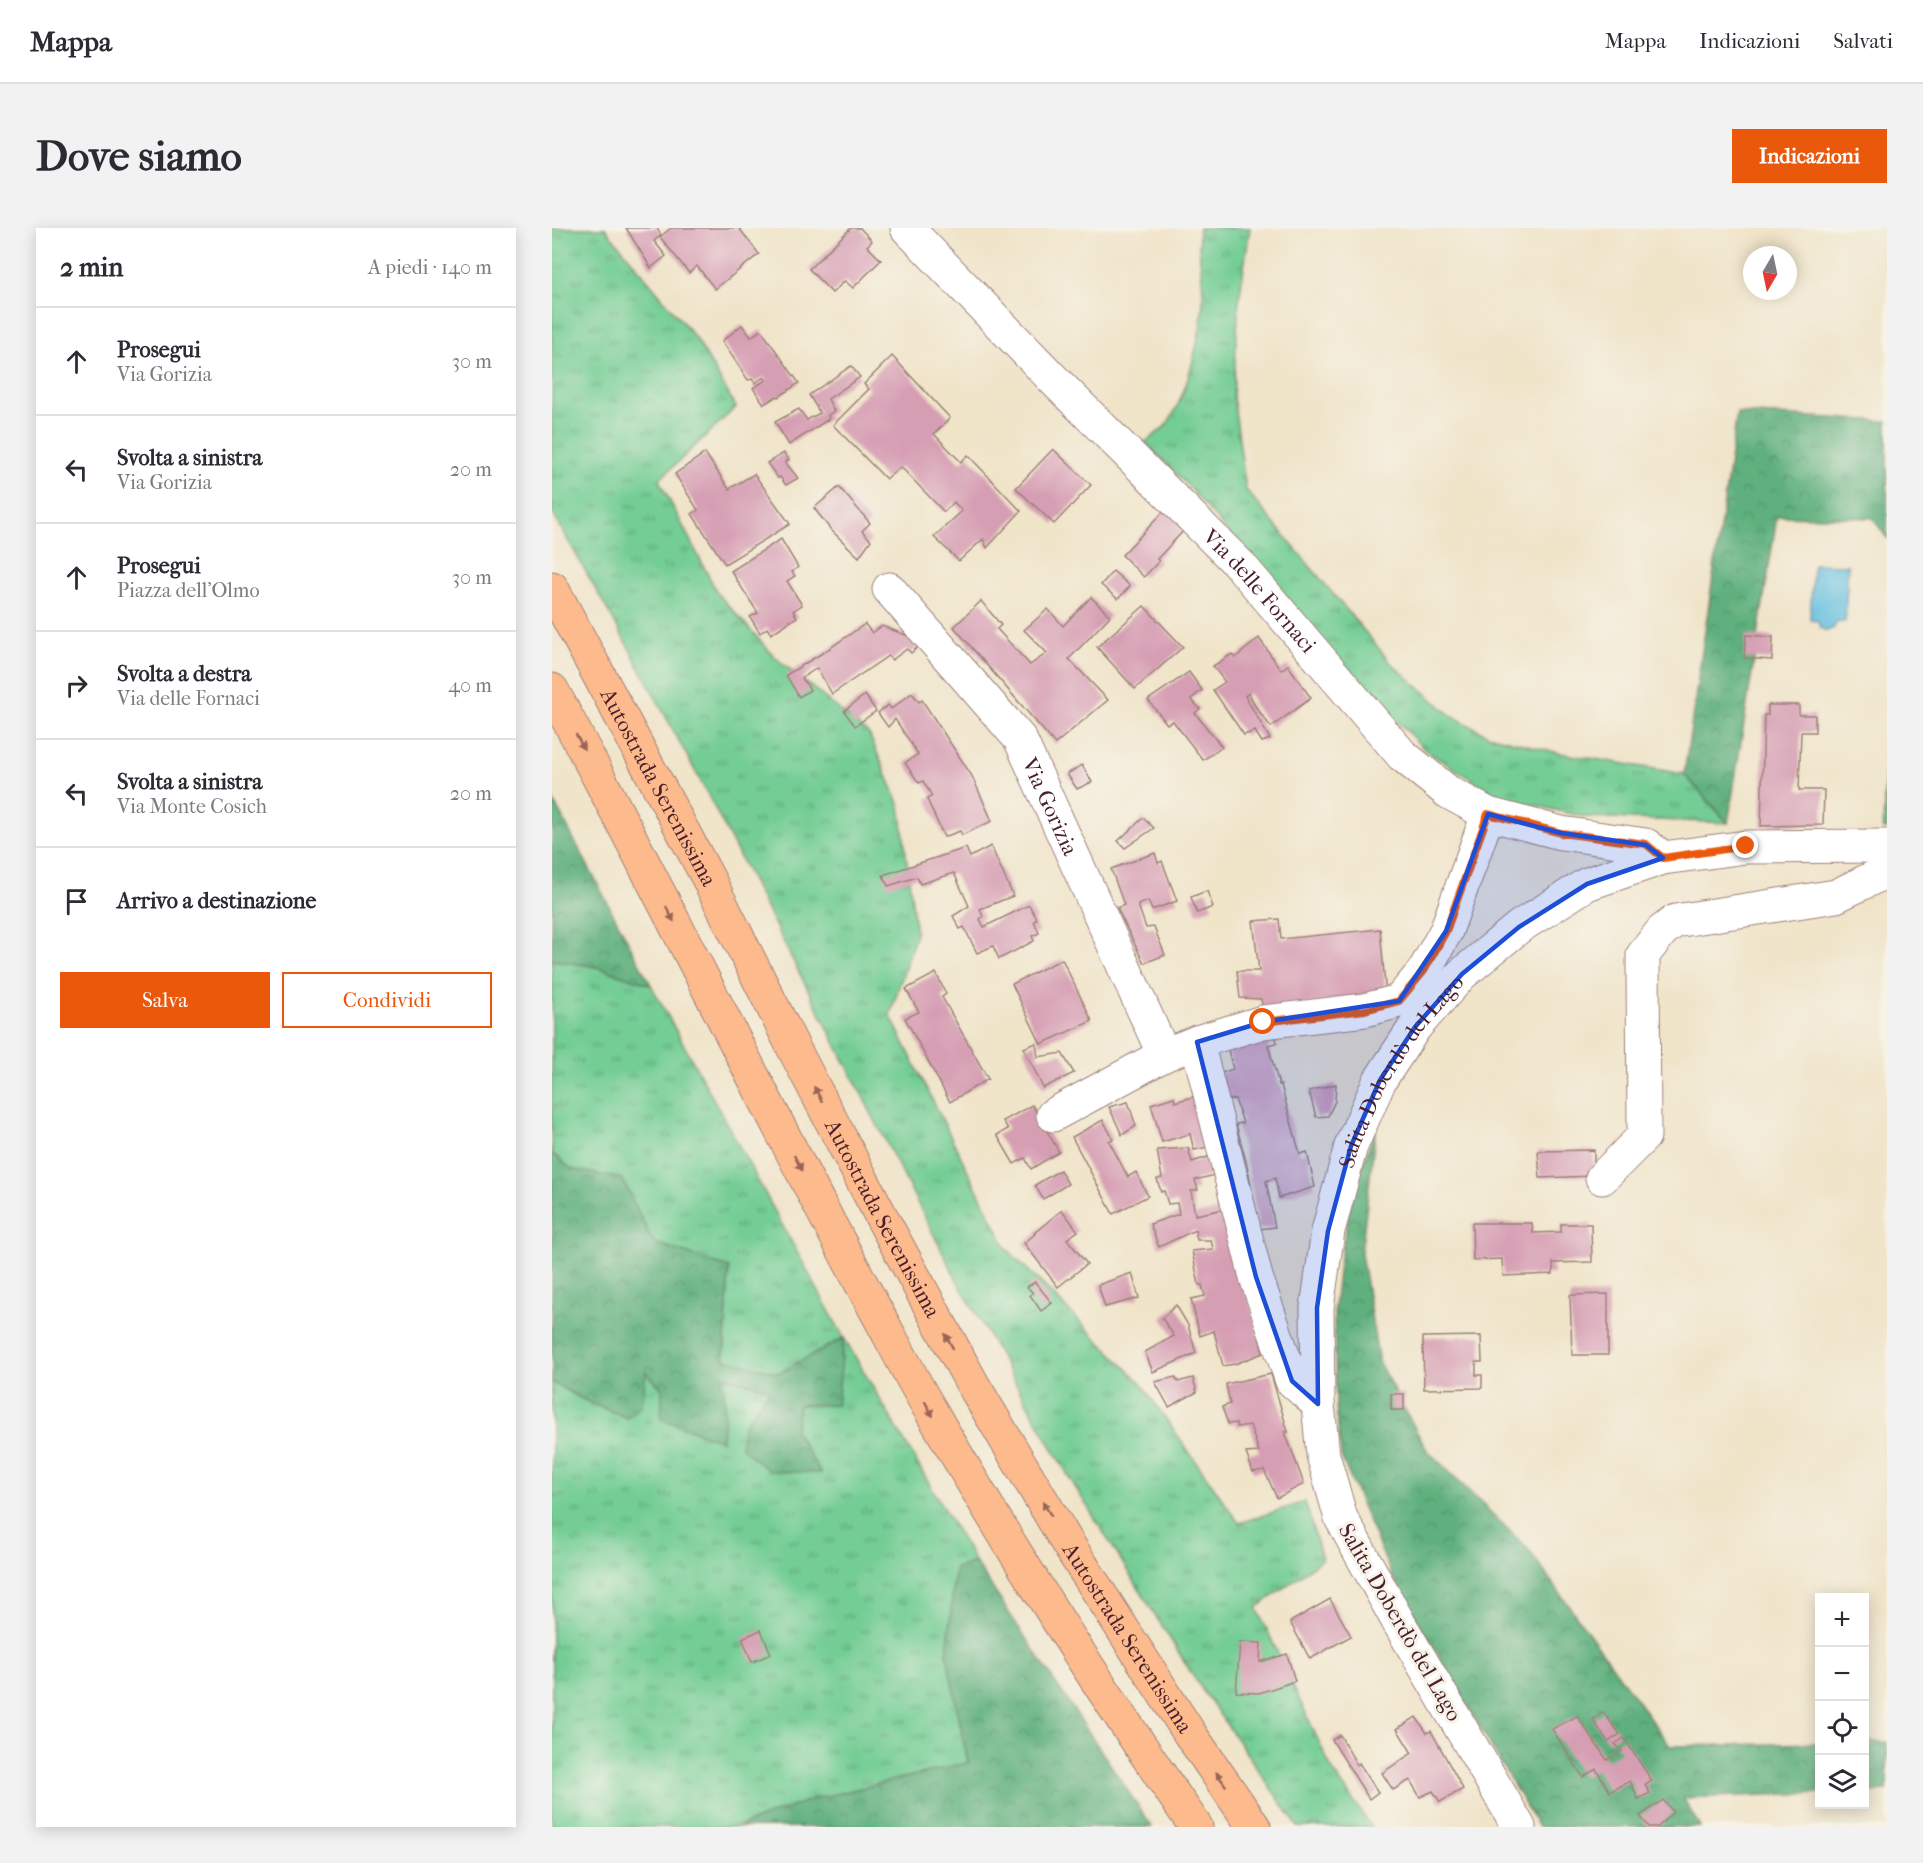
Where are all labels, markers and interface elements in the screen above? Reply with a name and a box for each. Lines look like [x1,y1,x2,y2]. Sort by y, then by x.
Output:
text: Mappa [30,25,112,58]
text: Mappa [1605,29,1666,53]
text: Indicazioni [1699,29,1800,53]
text: Salvati [1833,29,1893,53]
button: Indicazioni [1732,129,1887,183]
text: Dove siamo [36,132,242,181]
north arrow [1743,246,1797,300]
text: 2 min [60,252,123,283]
text: A piedi · 140 m [368,256,492,279]
text: Prosegui [117,337,201,363]
icon: ahead [60,345,93,378]
text: 30 m [452,350,492,373]
text: Via Gorizia [117,363,212,386]
text: Svolta a sinistra [117,445,262,471]
icon: left [60,453,93,486]
text: 20 m [450,458,492,481]
text: Via Gorizia [117,471,212,494]
street label: Via delle Fornaci [1196,523,1321,659]
text: Prosegui [117,553,201,579]
icon: ahead [60,561,93,594]
text: 30 m [452,566,492,589]
text: Piazza dell'Olmo [117,579,260,602]
text: Svolta a destra [117,661,251,687]
icon: right [60,669,93,702]
text: 40 m [448,674,492,697]
street label: Autostrada Serenissima [594,683,722,891]
text: Via delle Fornaci [117,687,260,710]
one-way arrow [575,733,585,750]
street label: Via Gorizia [1016,753,1084,860]
text: Svolta a sinistra [117,769,262,795]
icon: left [60,777,93,810]
text: 20 m [450,782,492,805]
text: Via Monte Cosich [117,795,267,818]
route end [1732,832,1758,858]
icon: arrive [60,885,93,918]
text: Arrivo a destinazione [117,888,316,914]
one-way arrow [665,906,675,923]
street label: Salita Doberdò del Lago [1334,970,1469,1171]
button: Salva [60,972,270,1028]
button: Condividi [282,972,492,1028]
route start [1249,1008,1275,1034]
one-way arrow [813,1086,823,1103]
street label: Autostrada Serenissima [818,1114,946,1323]
one-way arrow [793,1154,802,1171]
one-way arrow [944,1332,954,1349]
one-way arrow [924,1400,934,1417]
one-way arrow [1042,1500,1052,1517]
street label: Salita Doberdò del Lago [1333,1519,1467,1726]
street label: Autostrada Serenissima [1056,1537,1198,1739]
map controls [1815,1593,1869,1809]
button: + [1815,1593,1869,1647]
button: − [1815,1647,1869,1701]
button: locate [1815,1701,1869,1755]
button: layers [1815,1755,1869,1809]
one-way arrow [1216,1771,1227,1787]

